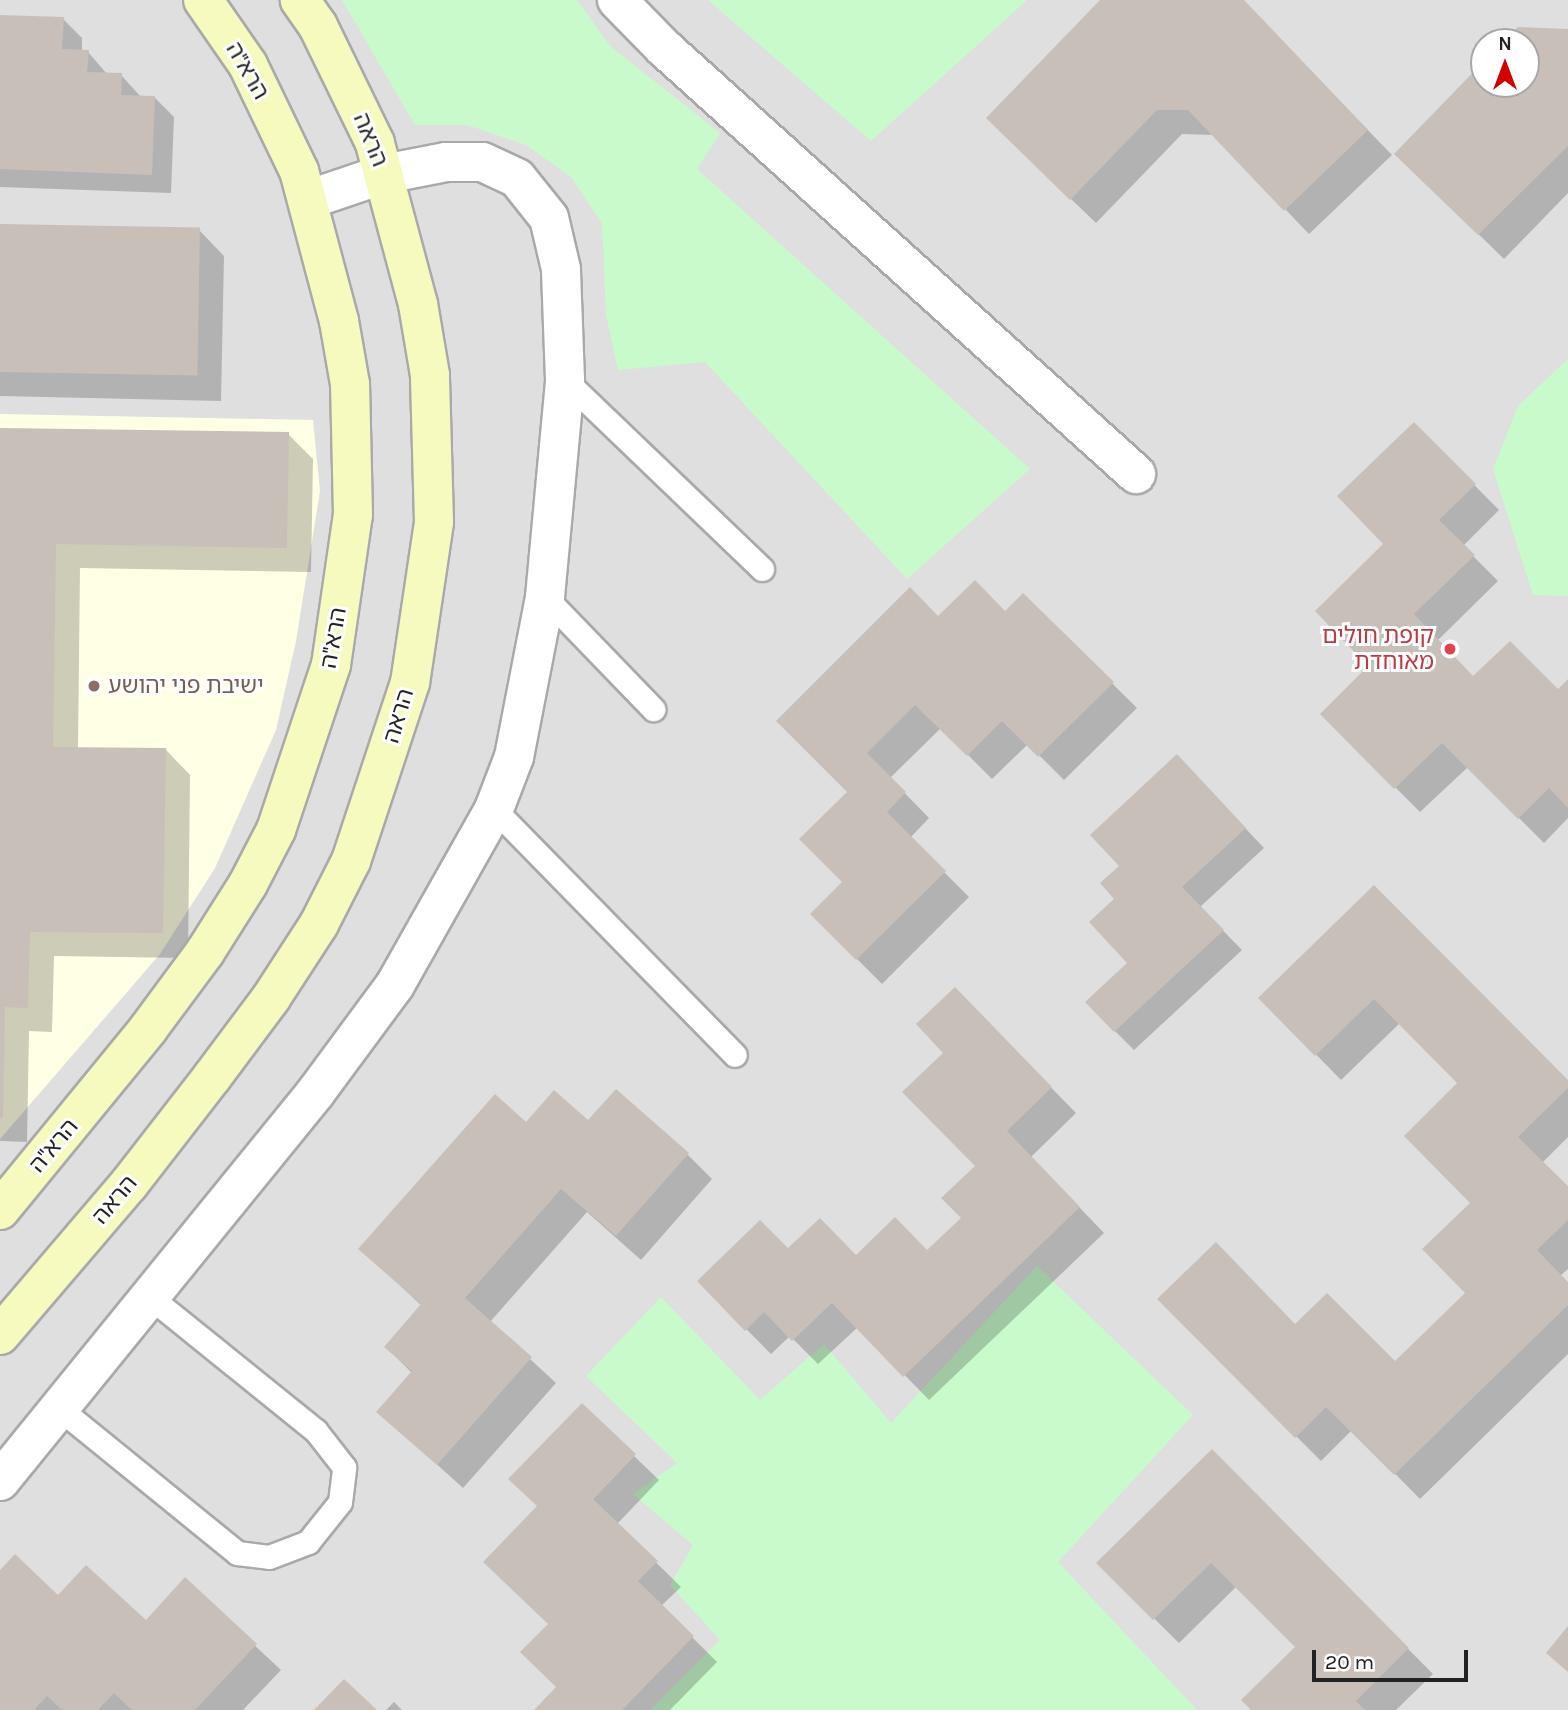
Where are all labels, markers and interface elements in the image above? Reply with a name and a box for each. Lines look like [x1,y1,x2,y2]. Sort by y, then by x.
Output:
north arrow [1470,28,1540,98]
text: N [1498,33,1512,55]
street label: הרא''ה [220,37,274,105]
street label: הראה [347,109,393,171]
street label: הרא''ה [315,605,353,671]
place label: קופת חולים מאוחדת [1322,622,1434,676]
marker: קופת חולים מאוחדת [1440,639,1460,659]
place label: ישיבת פני יהושע [108,672,264,700]
marker: ישיבת פני יהושע [86,678,102,694]
street label: הראה [378,685,420,747]
street label: הרא''ה [24,1114,84,1178]
street label: הראה [87,1170,143,1230]
scale bar [1316,1636,1472,1680]
text: 20 m [1325,1650,1374,1674]

